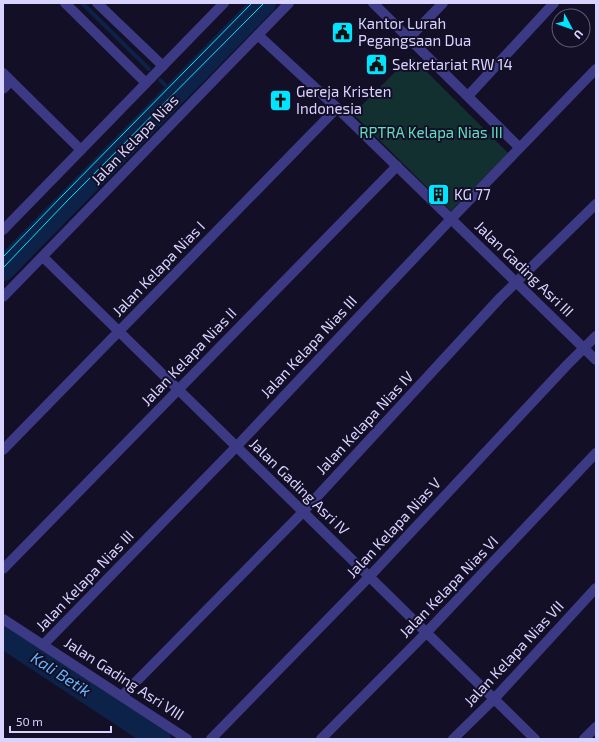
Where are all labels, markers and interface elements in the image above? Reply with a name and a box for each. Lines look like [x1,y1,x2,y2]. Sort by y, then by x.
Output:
north arrow [551,8,591,48]
place label: Kantor Lurah Pegangsaan Dua [358,14,471,49]
public building icon: Kantor Lurah Pegangsaan Dua [330,20,356,46]
text: U [572,28,586,42]
public building icon: Sekretariat RW 14 [363,52,389,78]
place label: Sekretariat RW 14 [392,55,513,73]
place label: Gereja Kristen Indonesia [296,82,391,117]
church icon: Gereja Kristen Indonesia [268,88,294,114]
street label: Jalan Kelapa Nias [87,91,182,188]
park label: RPTRA Kelapa Nias III [359,123,503,141]
building icon: KG 77 [426,182,452,208]
place label: KG 77 [454,185,491,203]
street label: Jalan Kelapa Nias I [108,217,208,320]
street label: Jalan Gading Asri III [472,217,578,320]
street label: Jalan Kelapa Nias III [256,292,360,401]
street label: Jalan Kelapa Nias II [137,304,240,409]
street label: Jalan Kelapa Nias IV [312,367,417,478]
street label: Jalan Gading Asri IV [246,434,353,538]
street label: Jalan Kelapa Nias V [342,474,444,581]
street label: Jalan Kelapa Nias III [32,526,137,634]
street label: Jalan Kelapa Nias VI [395,532,501,641]
street label: Jalan Kelapa Nias VII [460,597,567,710]
street label: Jalan Gading Asri VIII [61,633,188,723]
water label: Kali Betik [28,647,95,700]
scale bar [10,708,111,734]
text: 50 m [16,714,43,728]

